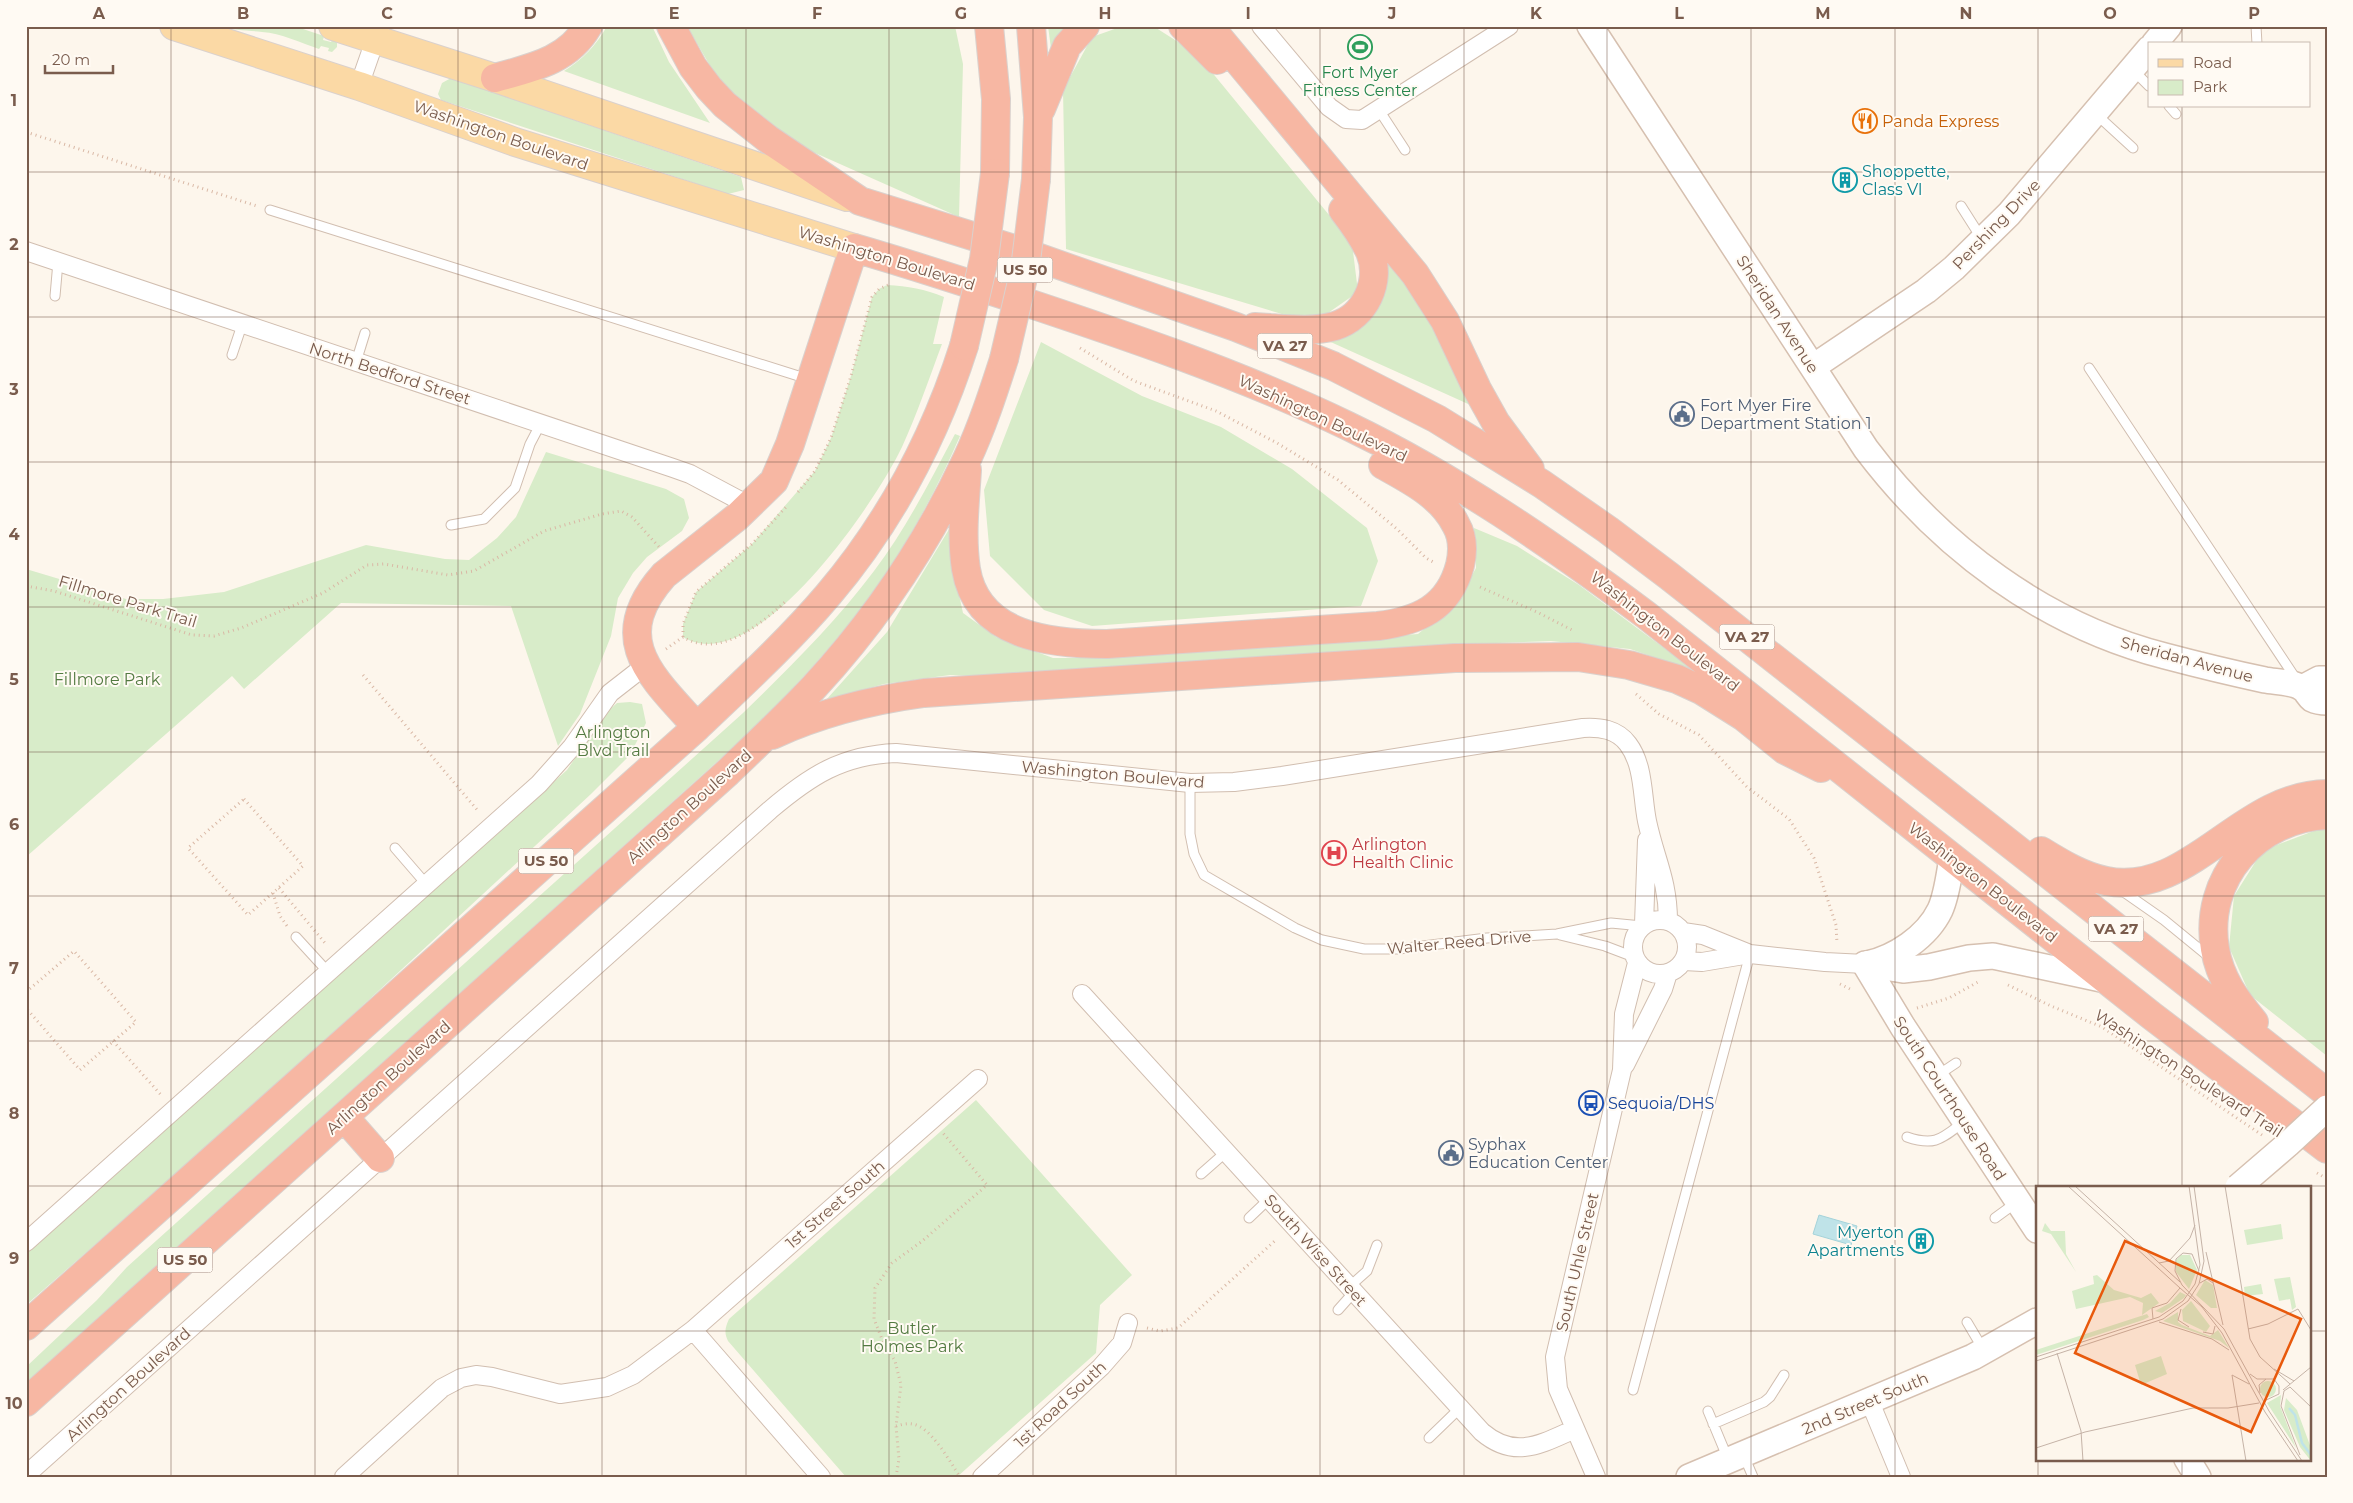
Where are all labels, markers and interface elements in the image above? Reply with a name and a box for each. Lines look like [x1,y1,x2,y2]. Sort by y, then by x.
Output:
text: A [92,4,106,23]
text: B [237,4,249,23]
text: C [381,4,393,23]
text: D [523,4,537,23]
text: E [669,4,679,23]
text: F [812,4,822,23]
text: G [955,4,967,23]
text: H [1099,4,1111,23]
text: I [1245,4,1251,23]
text: J [1387,4,1396,23]
text: K [1530,4,1543,23]
text: L [1674,4,1684,23]
text: M [1815,4,1831,23]
text: N [1960,4,1972,23]
text: O [2103,4,2117,23]
text: P [2248,4,2260,23]
sports icon: Fort Myer Fitness Center [1347,34,1373,60]
scale bar [45,42,112,74]
legend [2148,42,2310,108]
text: 20 m [52,50,90,69]
text: Road [2193,53,2232,72]
place label: Fort Myer Fitness Center [1303,63,1417,100]
text: Park [2193,77,2227,96]
text: 1 [11,91,17,110]
street label: Washington Boulevard [411,97,591,174]
restaurant icon: Panda Express [1852,108,1878,134]
place label: Panda Express [1882,112,2000,131]
place label: Shoppette, Class VI [1862,162,1950,199]
building icon: Shoppette, Class VI [1832,167,1858,193]
street label: Pershing Drive [1948,175,2044,273]
street label: Washington Boulevard [796,223,978,294]
text: 2 [9,235,19,254]
street label: Sheridan Avenue [1732,252,1823,377]
road number: US 50 [998,258,1052,282]
road number: VA 27 [1258,334,1312,358]
street label: North Bedford Street [307,338,473,409]
street label: Washington Boulevard [1235,371,1410,466]
text: 3 [8,380,19,399]
place label: Fort Myer Fire Department Station 1 [1700,396,1871,433]
public building icon: Fort Myer Fire Department Station 1 [1669,401,1695,427]
text: 4 [8,525,20,544]
street label: Washington Boulevard [1586,567,1743,695]
street label: Fillmore Park Trail [56,571,199,632]
road number: VA 27 [1720,624,1774,650]
street label: Sheridan Avenue [2118,633,2255,686]
text: 5 [9,670,19,689]
park label: Fillmore Park [54,670,161,689]
park label: Arlington Blvd Trail [575,723,651,760]
street label: Arlington Boulevard [623,745,755,867]
street label: Washington Boulevard [1021,757,1205,792]
text: 6 [9,815,19,834]
street label: Washington Boulevard [1904,818,2061,946]
place label: Arlington Health Clinic [1352,835,1454,872]
hospital icon: Arlington Health Clinic [1321,840,1347,866]
road number: US 50 [518,848,574,874]
road number: VA 27 [2088,916,2144,942]
street label: Walter Reed Drive [1386,927,1532,958]
text: 7 [9,959,19,978]
street label: Washington Boulevard Trail [2091,1005,2286,1142]
street label: South Courthouse Road [1889,1013,2010,1184]
street label: Arlington Boulevard [322,1016,454,1138]
bus stop icon: Sequoia/DHS [1578,1090,1604,1116]
place label: Sequoia/DHS [1608,1094,1714,1113]
text: 8 [9,1104,19,1123]
place label: Syphax Education Center [1468,1135,1608,1172]
public building icon: Syphax Education Center [1438,1140,1464,1166]
street label: 1st Street South [782,1156,889,1252]
inset map [2036,1186,2310,1460]
street label: South Wise Street [1260,1190,1371,1311]
street label: South Uhle Street [1552,1190,1603,1334]
place label: Myerton Apartments [1807,1223,1904,1260]
building icon: Myerton Apartments [1908,1228,1934,1254]
road number: US 50 [158,1248,212,1272]
text: 9 [9,1249,19,1268]
park label: Butler Holmes Park [861,1319,964,1356]
street label: Arlington Boulevard [62,1323,194,1445]
street label: 1st Road South [1011,1357,1110,1452]
street label: 2nd Street South [1799,1368,1931,1439]
text: 10 [5,1394,23,1413]

